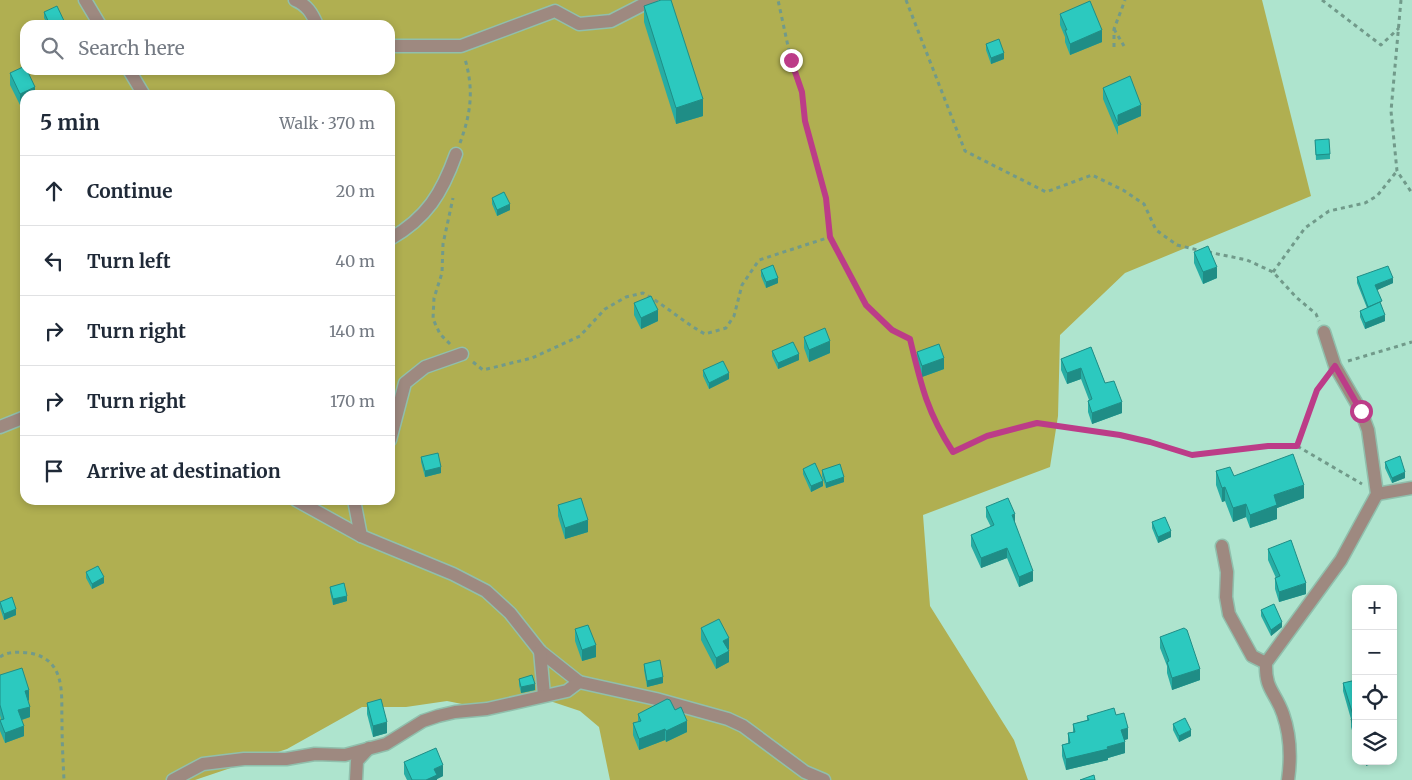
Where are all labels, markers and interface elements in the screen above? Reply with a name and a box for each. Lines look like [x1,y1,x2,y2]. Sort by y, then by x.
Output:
search box [20,20,395,75]
icon: search [38,34,66,62]
text: Search here [78,36,185,60]
route end [780,49,803,72]
text: 5 min [40,109,100,136]
text: Walk · 370 m [279,113,375,133]
icon: ahead [40,177,68,205]
text: Continue [87,179,173,203]
text: 20 m [336,181,375,201]
icon: left [40,247,68,275]
text: Turn left [87,249,171,273]
text: 40 m [335,251,375,271]
icon: right [40,317,68,345]
text: Turn right [87,319,186,343]
text: 140 m [329,321,375,341]
icon: right [40,387,68,415]
text: Turn right [87,389,186,413]
text: 170 m [330,391,375,411]
route start [1350,400,1373,423]
icon: arrive [40,457,68,485]
text: Arrive at destination [87,459,281,483]
map controls [1352,585,1397,765]
button: + [1352,585,1397,630]
button: − [1352,630,1397,675]
button: locate [1352,675,1397,720]
button: layers [1352,720,1397,765]

